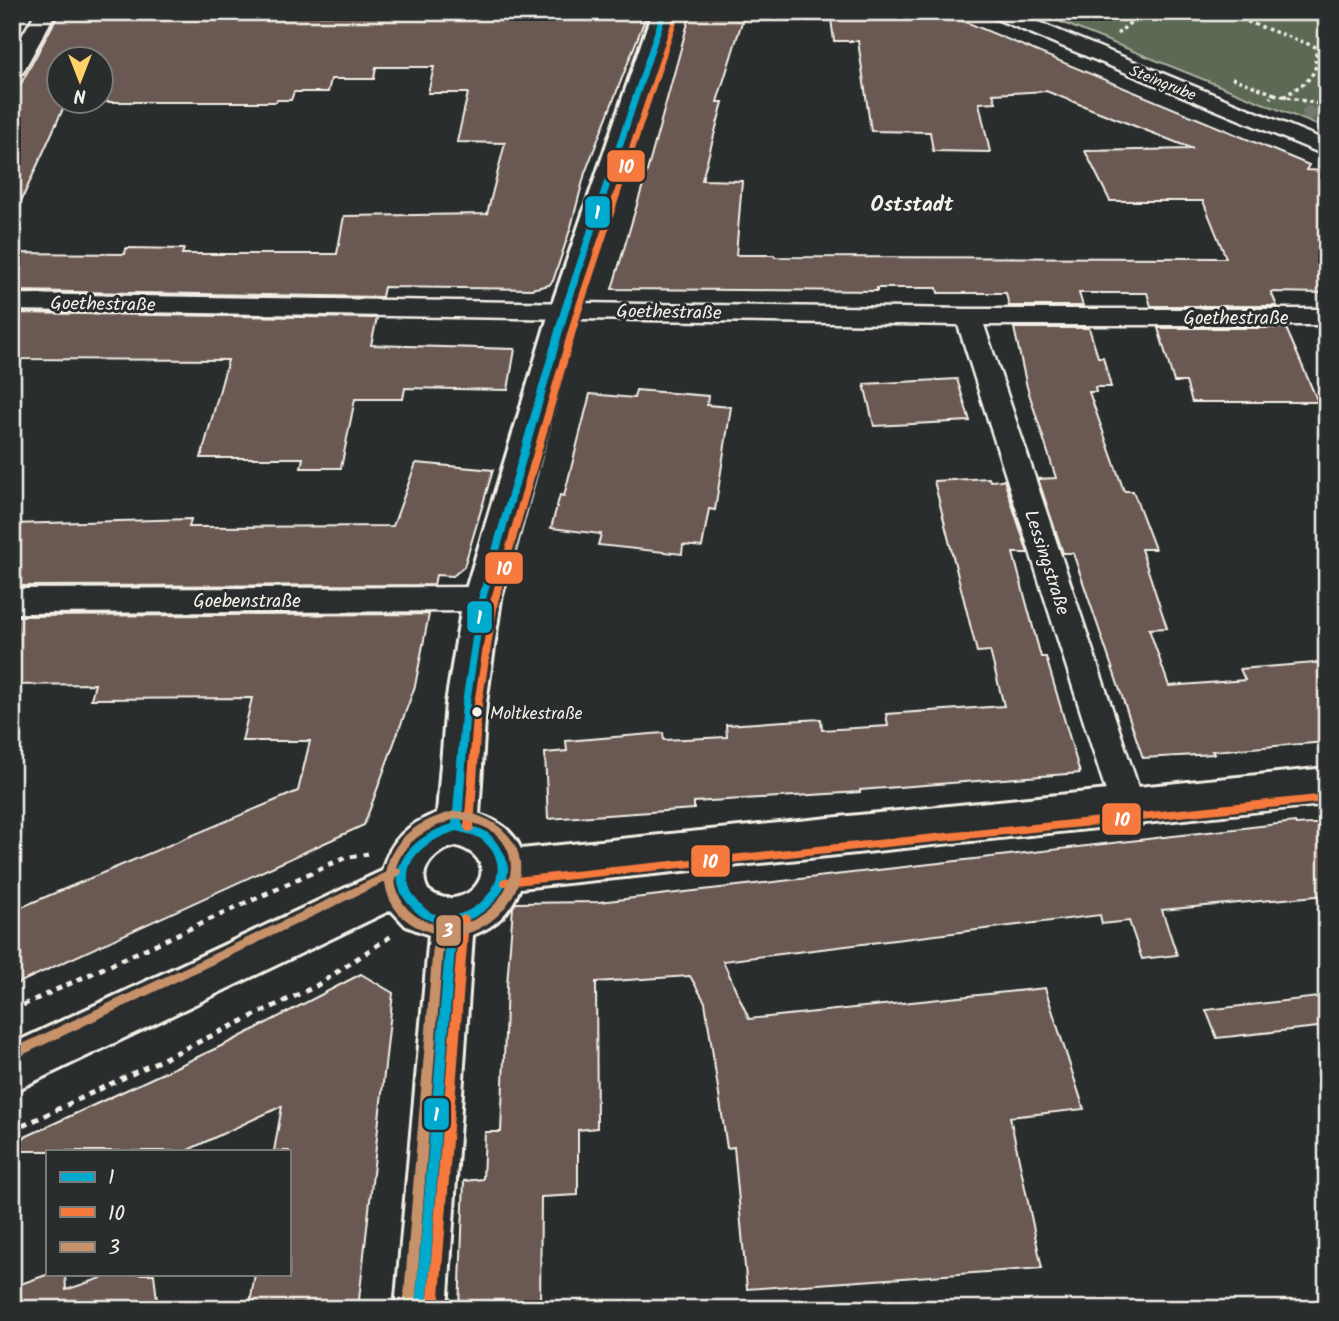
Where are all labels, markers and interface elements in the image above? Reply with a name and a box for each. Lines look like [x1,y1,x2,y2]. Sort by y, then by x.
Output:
north arrow [46,46,116,116]
street label: Steingrube [1125,59,1200,108]
text: N [74,80,86,110]
line badge: 10 [606,149,646,183]
text: 10 [618,153,634,183]
district label: Oststadt [870,189,954,222]
line badge: 1 [584,195,611,229]
text: 1 [594,199,600,229]
street label: Goethestraße [50,289,156,321]
street label: Goethestraße [616,297,722,329]
street label: Goethestraße [1183,304,1289,334]
street label: Lessingstraße [1015,506,1077,620]
line badge: 10 [484,551,524,585]
text: 10 [496,555,512,585]
street label: Goebenstraße [193,587,301,617]
line badge: 1 [466,600,493,634]
text: 1 [476,604,482,634]
place label: Moltkestraße [490,701,583,728]
marker: Moltkestraße [470,705,484,719]
line badge: 10 [1101,802,1142,836]
text: 10 [1114,806,1130,836]
line badge: 10 [690,844,731,878]
text: 10 [702,848,718,878]
line badge: 3 [435,914,462,947]
text: 3 [442,917,453,947]
line badge: 1 [423,1097,450,1131]
text: 1 [433,1101,439,1131]
legend [46,1150,290,1276]
text: 1 [108,1162,115,1195]
text: 10 [108,1198,125,1231]
text: 3 [108,1232,120,1265]

